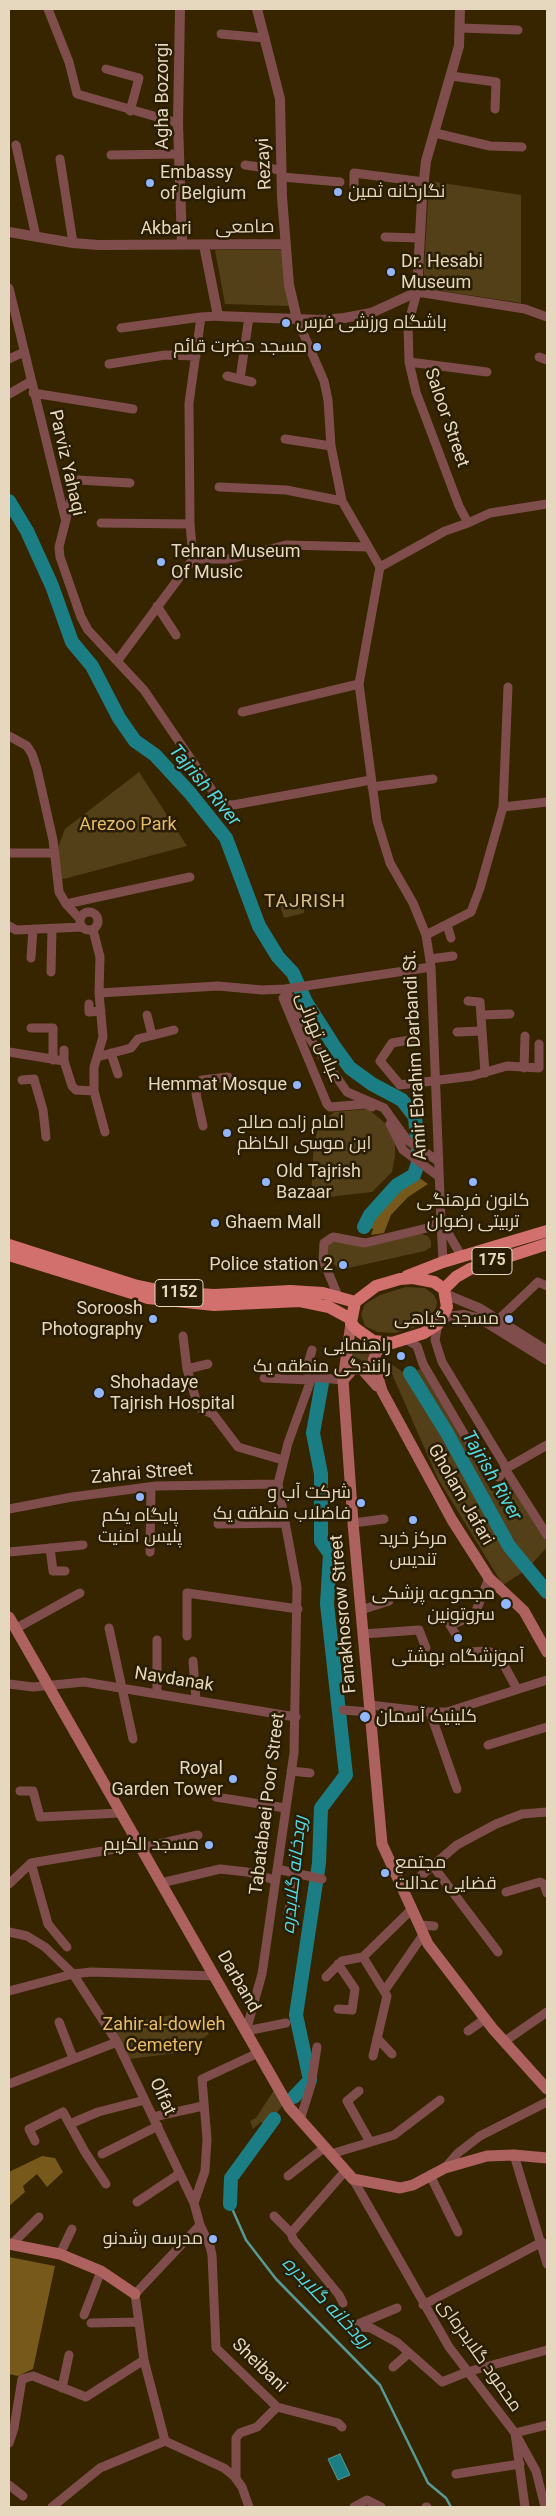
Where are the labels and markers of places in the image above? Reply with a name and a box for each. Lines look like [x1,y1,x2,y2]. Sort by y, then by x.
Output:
place label: Embassy of Belgium [160,162,246,204]
marker: Embassy of Belgium [144,177,156,189]
place label: نگارخانه ثمین [348,181,445,203]
marker: نگارخانه ثمین [332,186,344,198]
place label: Dr. Hesabi Museum [401,251,483,294]
marker: Dr. Hesabi Museum [385,266,397,278]
place label: باشگاه ورزشی فرس [296,312,447,334]
marker: باشگاه ورزشی فرس [280,317,292,329]
place label: مسجد حضرت قائم [173,336,307,358]
marker: مسجد حضرت قائم [311,341,323,353]
place label: Tehran Museum Of Music [171,541,300,584]
marker: Tehran Museum Of Music [155,556,167,568]
place label: Hemmat Mosque [148,1074,287,1096]
marker: Hemmat Mosque [291,1079,303,1091]
place label: امام زاده صالح ابن موسى الكاظم [237,1112,371,1154]
marker: امام زاده صالح ابن موسى الكاظم [221,1127,233,1139]
place label: Old Tajrish Bazaar [276,1161,361,1204]
marker: Old Tajrish Bazaar [260,1176,272,1188]
marker: کانون فرهنگی تربیتی رضوان [467,1176,479,1188]
place label: کانون فرهنگی تربیتی رضوان [417,1190,529,1232]
place label: Ghaem Mall [225,1212,321,1234]
marker: Ghaem Mall [209,1217,221,1229]
place label: Police station 2 [209,1254,333,1276]
marker: Police station 2 [337,1259,349,1271]
place label: Soroosh Photography [41,1298,143,1340]
place label: مسجد گیاهی [394,1308,499,1330]
marker: Soroosh Photography [147,1313,159,1325]
marker: مسجد گیاهی [503,1313,515,1325]
place label: راهنمایی رانندگی منطقه یک [253,1335,391,1378]
marker: راهنمایی رانندگی منطقه یک [395,1350,407,1362]
place label: Shohadaye Tajrish Hospital [110,1372,235,1415]
marker: Shohadaye Tajrish Hospital [92,1386,106,1400]
place label: شرکت آب و فاضلاب منطقه یک [213,1482,351,1525]
marker: پایگاه یکم پلیس امنیت [134,1491,146,1503]
marker: شرکت آب و فاضلاب منطقه یک [355,1497,367,1509]
place label: پایگاه یکم پلیس امنیت [98,1505,182,1548]
marker: مرکز خرید تندیس [407,1514,419,1526]
place label: مرکز خرید تندیس [379,1528,447,1570]
place label: مجموعه پزشکی سروتونین [372,1583,495,1626]
marker: مجموعه پزشکی سروتونین [499,1597,513,1611]
marker: آموزشگاه بهشتی [452,1632,464,1644]
place label: آموزشگاه بهشتی [392,1646,524,1668]
place label: کلینیک آسمان [376,1706,477,1728]
marker: کلینیک آسمان [358,1710,372,1724]
place label: Royal Garden Tower [112,1758,223,1800]
marker: Royal Garden Tower [227,1773,239,1785]
place label: مسجد الکریم [103,1834,199,1856]
marker: مسجد الکریم [203,1839,215,1851]
place label: مجتمع قضایی عدالت [395,1852,497,1895]
marker: مجتمع قضایی عدالت [379,1867,391,1879]
place label: مدرسه رشدنو [103,2228,203,2250]
marker: مدرسه رشدنو [207,2233,219,2245]

